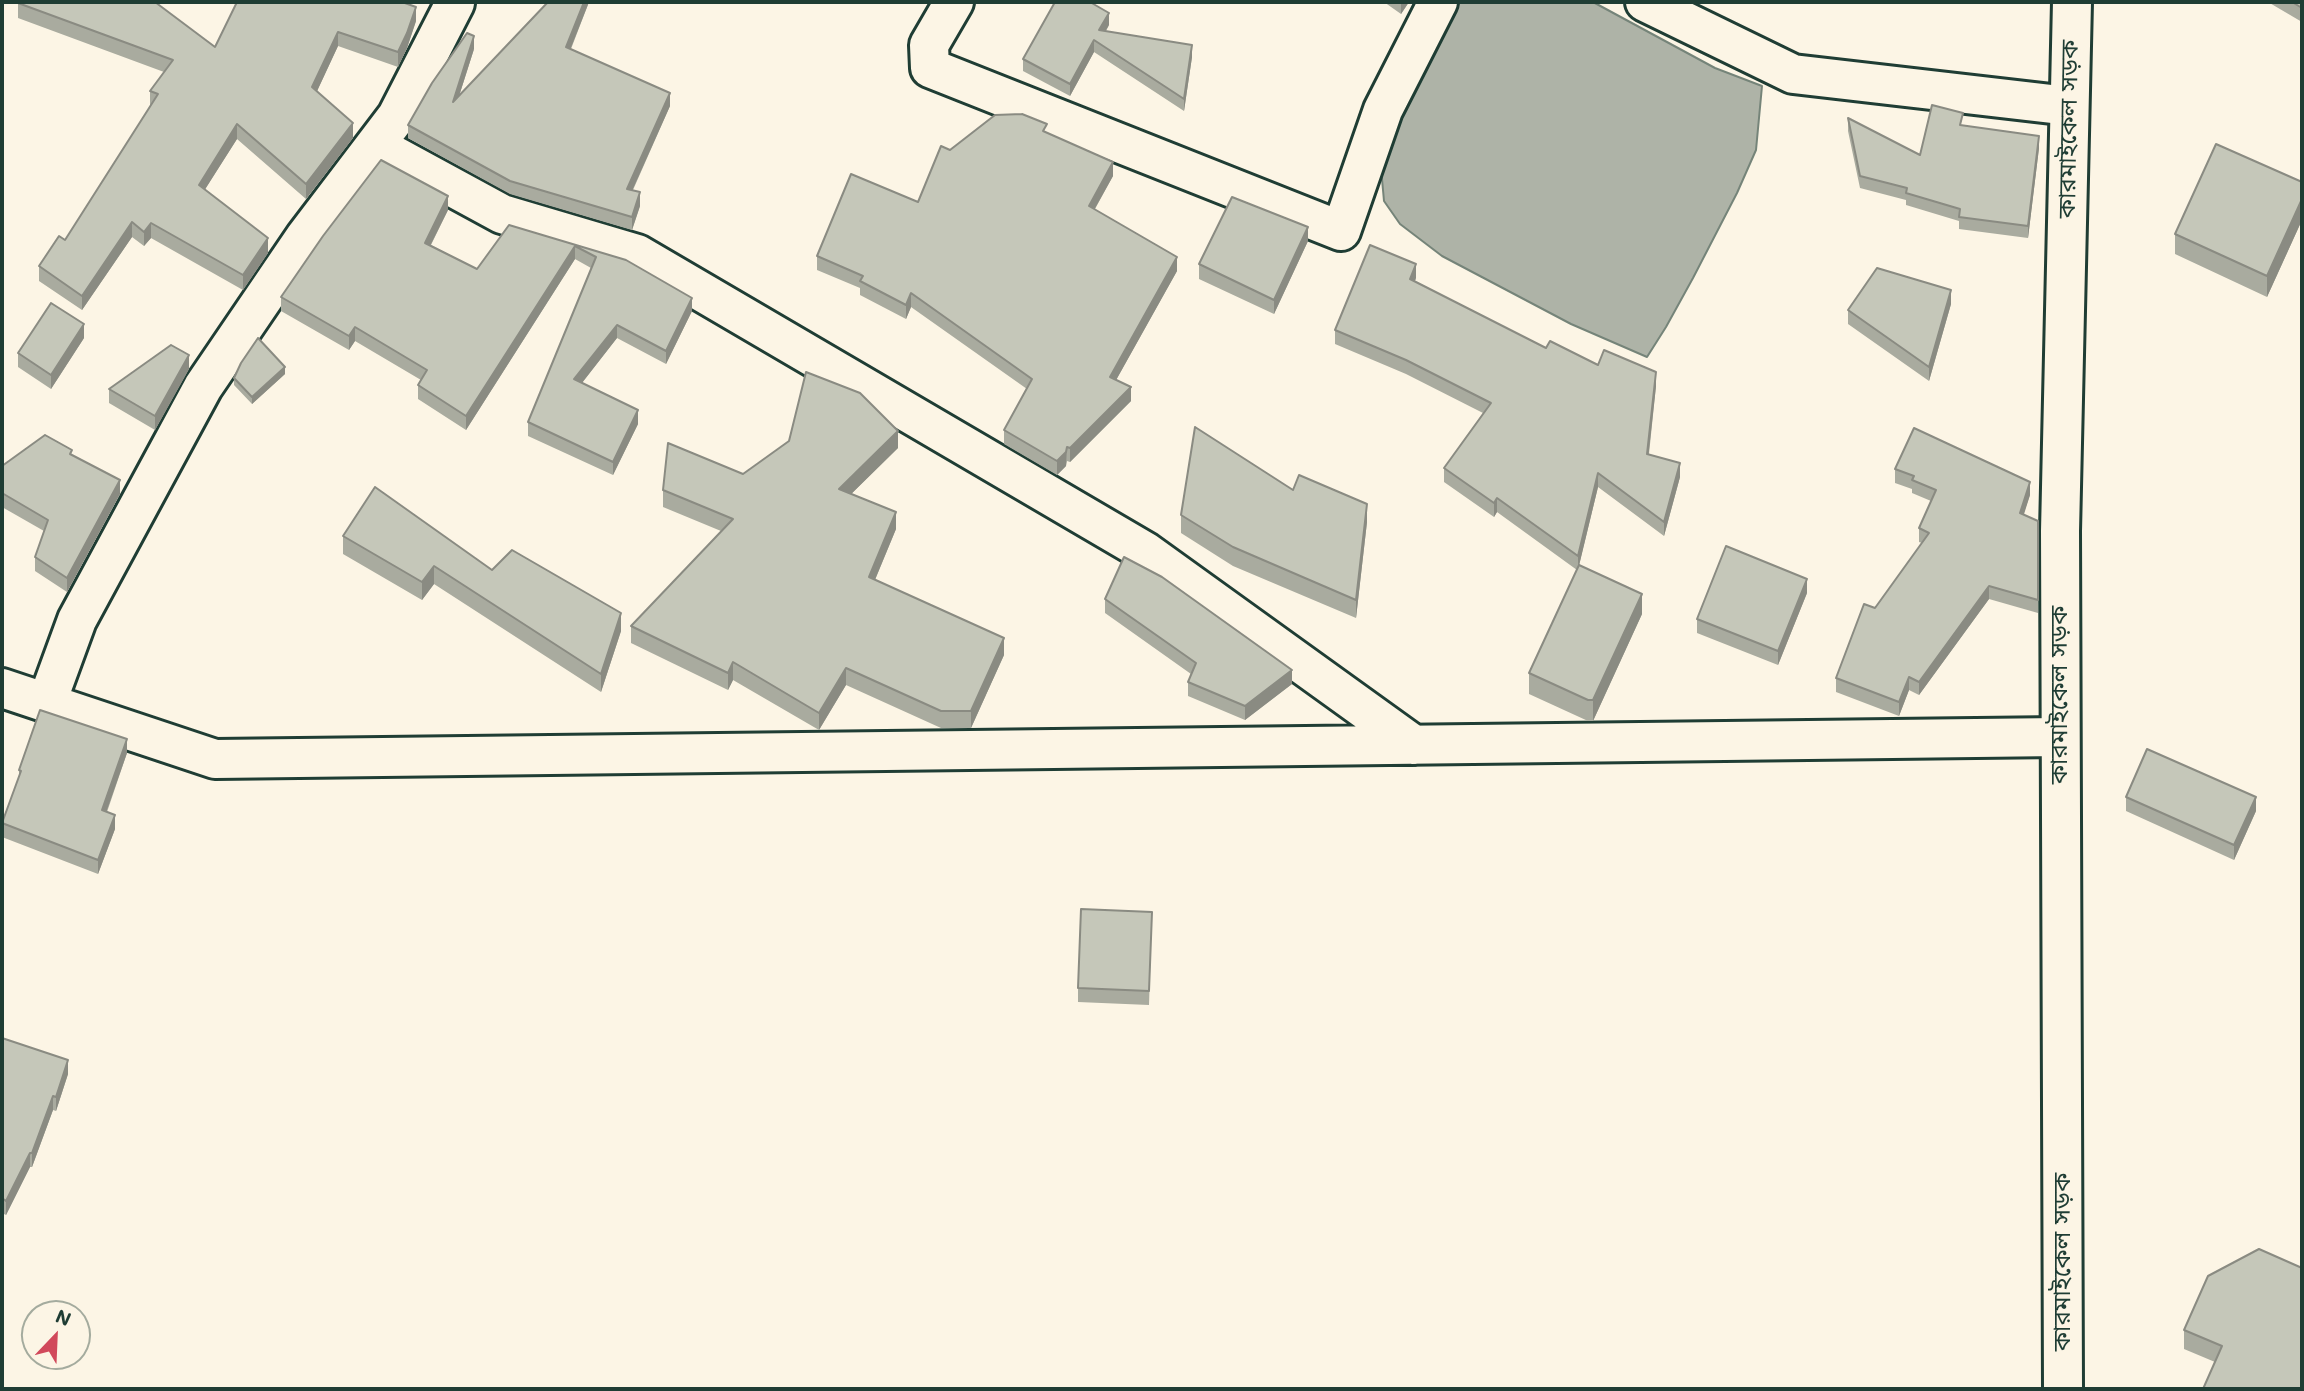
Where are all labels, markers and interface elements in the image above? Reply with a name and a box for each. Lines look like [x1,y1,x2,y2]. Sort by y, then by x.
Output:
street label: কারমাইকেল সড়ক [2053,39,2085,219]
street label: কারমাইকেল সড়ক [2046,606,2074,784]
street label: কারমাইকেল সড়ক [2049,1173,2077,1351]
north arrow [21,1300,91,1370]
text: N [52,1303,75,1331]

